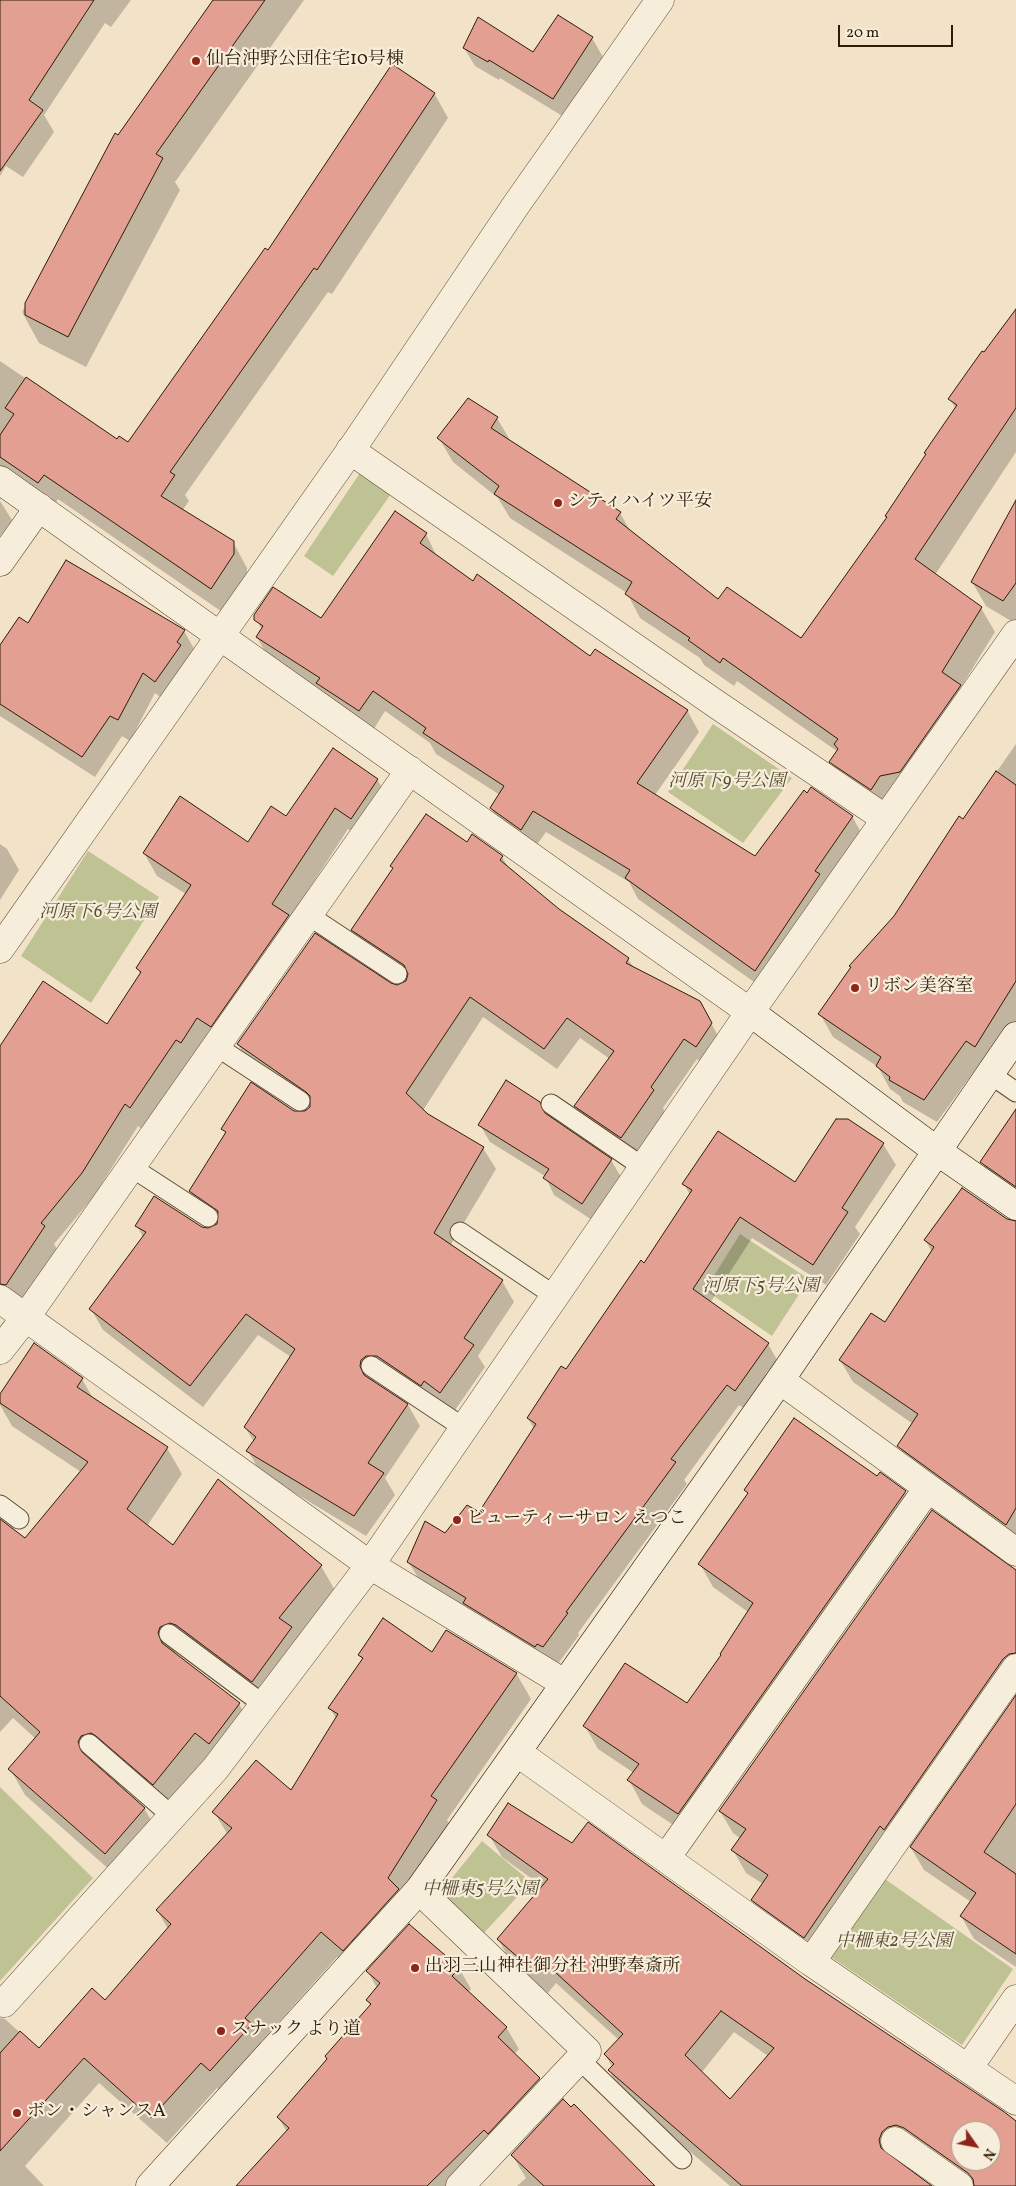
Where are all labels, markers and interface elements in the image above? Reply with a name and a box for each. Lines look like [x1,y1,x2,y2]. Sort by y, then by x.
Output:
scale bar [841,15,956,47]
text: 20 m [846,23,879,44]
place label: 仙台沖野公団住宅10号棟 [206,50,404,72]
marker: 仙台沖野公団住宅10号棟 [190,55,202,67]
place label: シティハイツ平安 [568,492,712,514]
marker: シティハイツ平安 [552,497,564,509]
park label: 河原下9号公園 [668,772,786,794]
park label: 河原下6号公園 [39,903,157,925]
place label: リボン美容室 [865,977,973,999]
marker: リボン美容室 [849,982,861,994]
park label: 河原下5号公園 [703,1277,819,1299]
place label: ビューティーサロン えつこ [467,1509,687,1531]
marker: ビューティーサロン えつこ [451,1514,463,1526]
park label: 中柵東5号公園 [422,1880,538,1902]
park label: 中柵東2号公園 [836,1932,952,1954]
place label: 出羽三山神社御分社 沖野奉斎所 [425,1957,681,1979]
marker: 出羽三山神社御分社 沖野奉斎所 [409,1962,421,1974]
place label: スナック より道 [231,2020,361,2042]
marker: スナック より道 [215,2025,227,2037]
place label: ボン・シャンスA [27,2102,166,2124]
marker: ボン・シャンスA [11,2107,23,2119]
north arrow [951,2121,1001,2171]
text: N [977,2144,999,2163]

